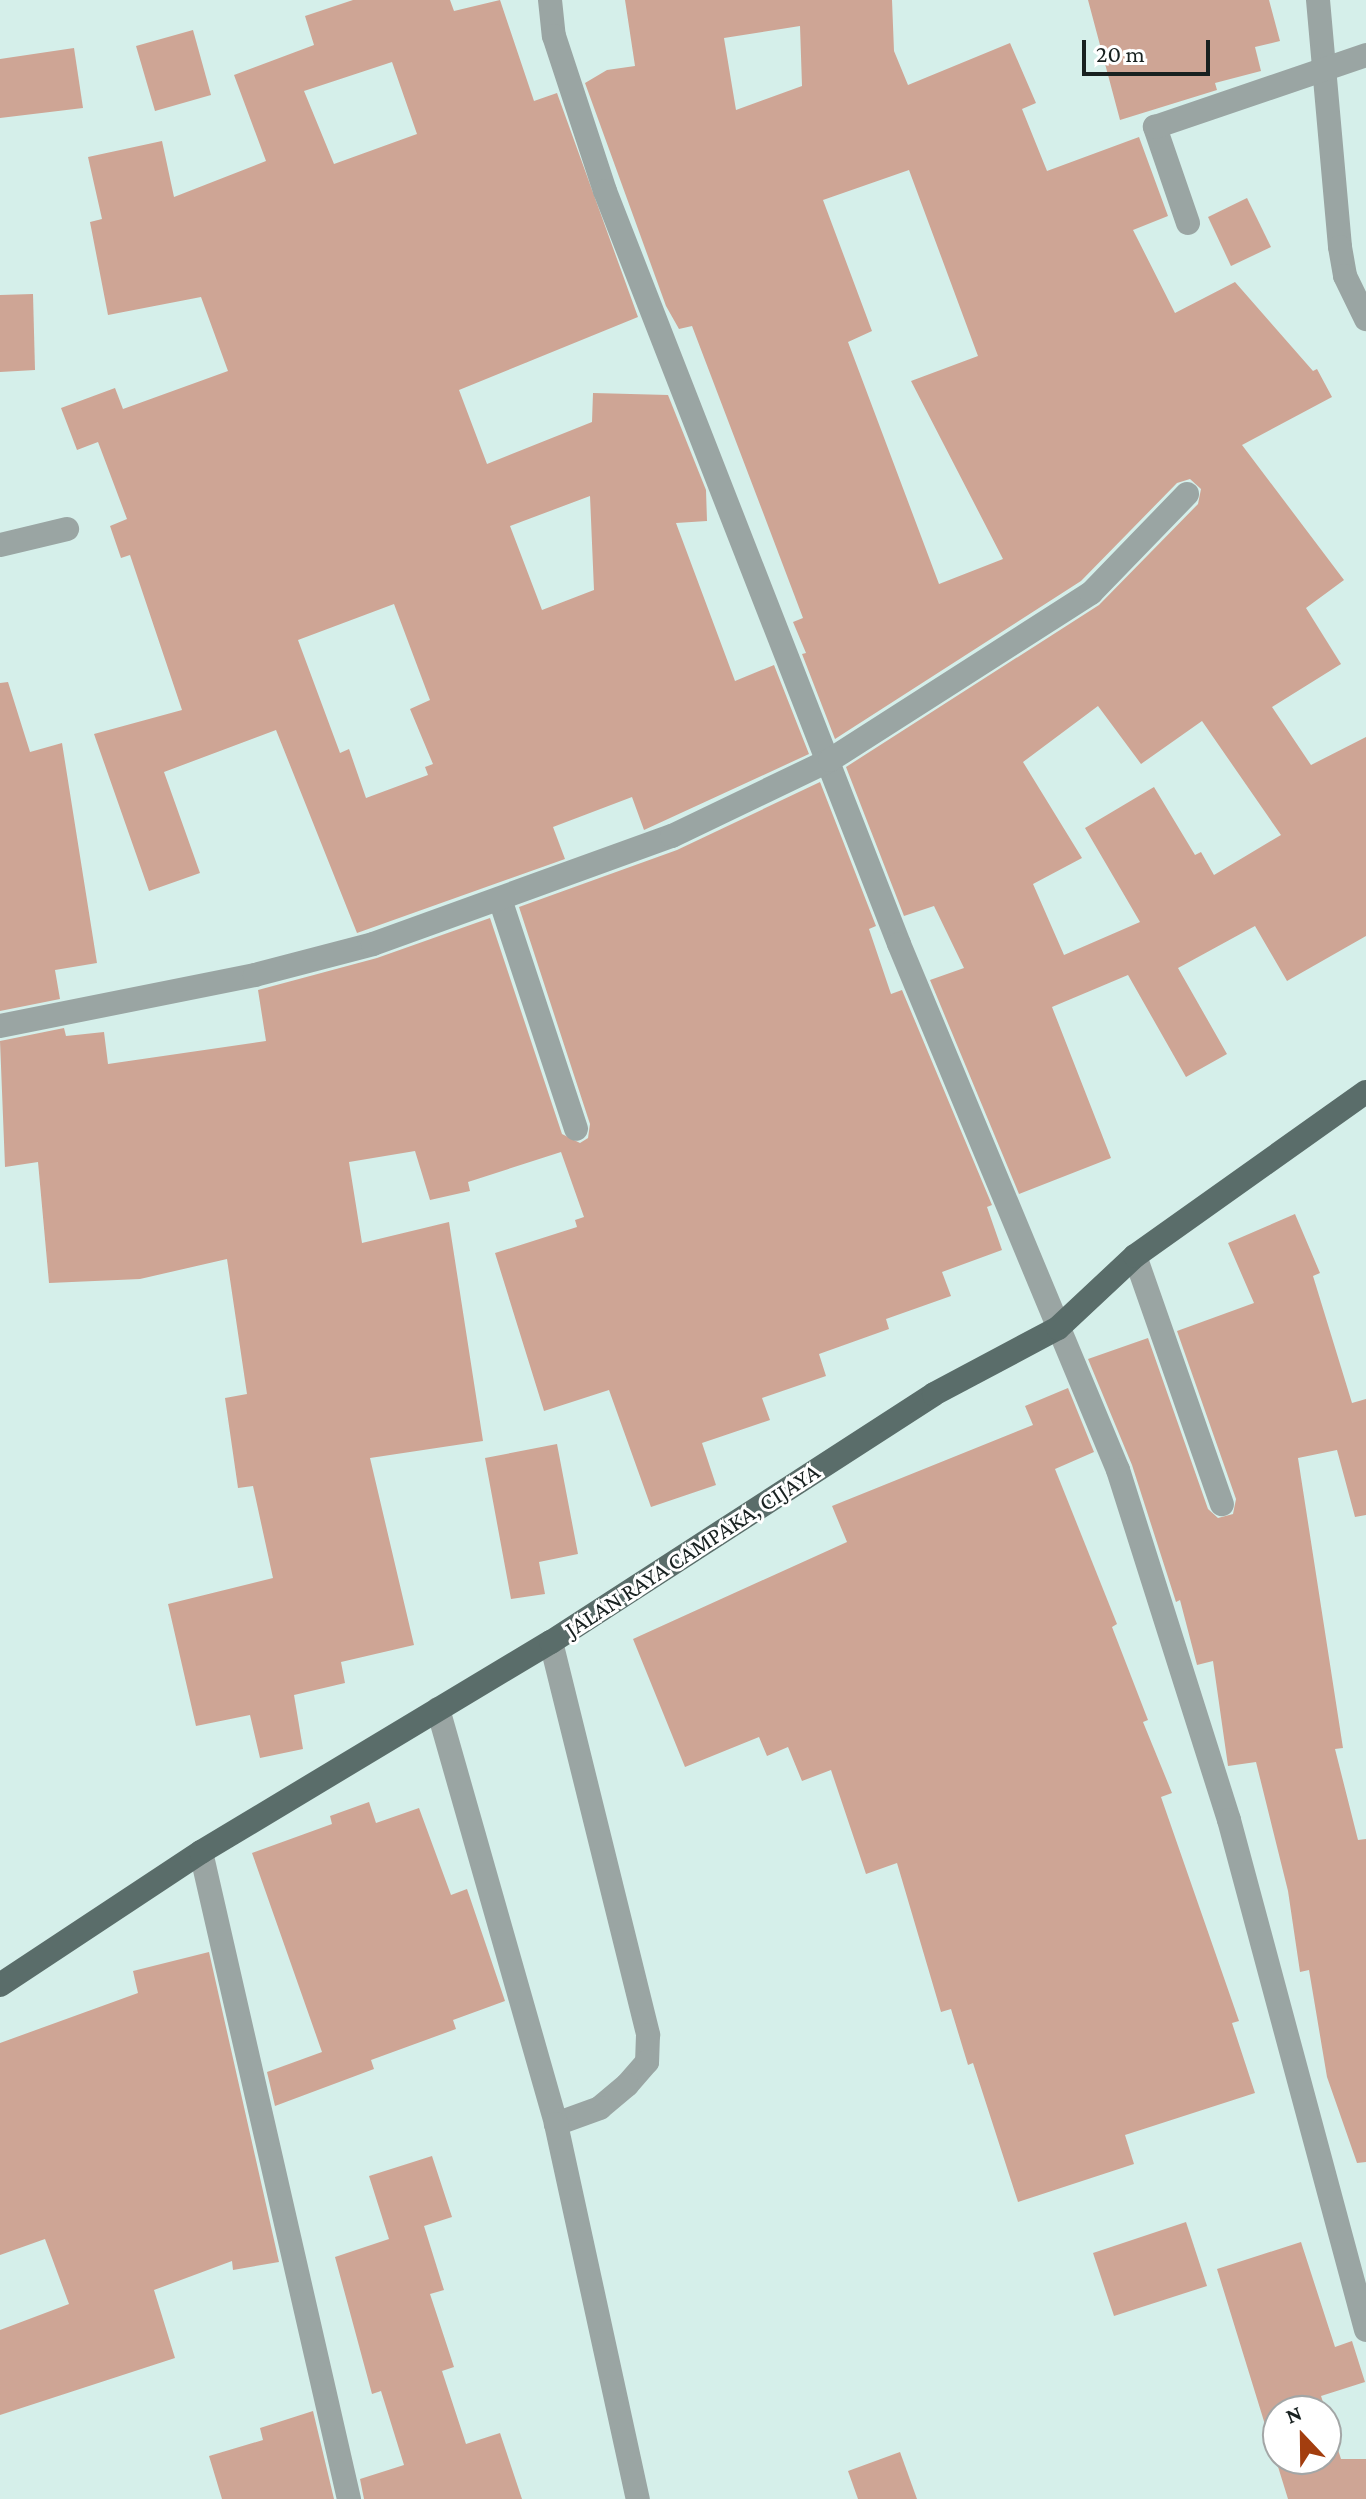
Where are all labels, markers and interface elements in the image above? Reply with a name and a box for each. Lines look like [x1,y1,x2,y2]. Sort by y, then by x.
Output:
scale bar [1086,24,1214,74]
text: 20 m [1096,40,1145,67]
street label: JALAN RAYA CAMPAKA, CIJAYA [559,1457,825,1643]
north arrow [1262,2395,1342,2475]
text: N [1282,2400,1305,2429]

